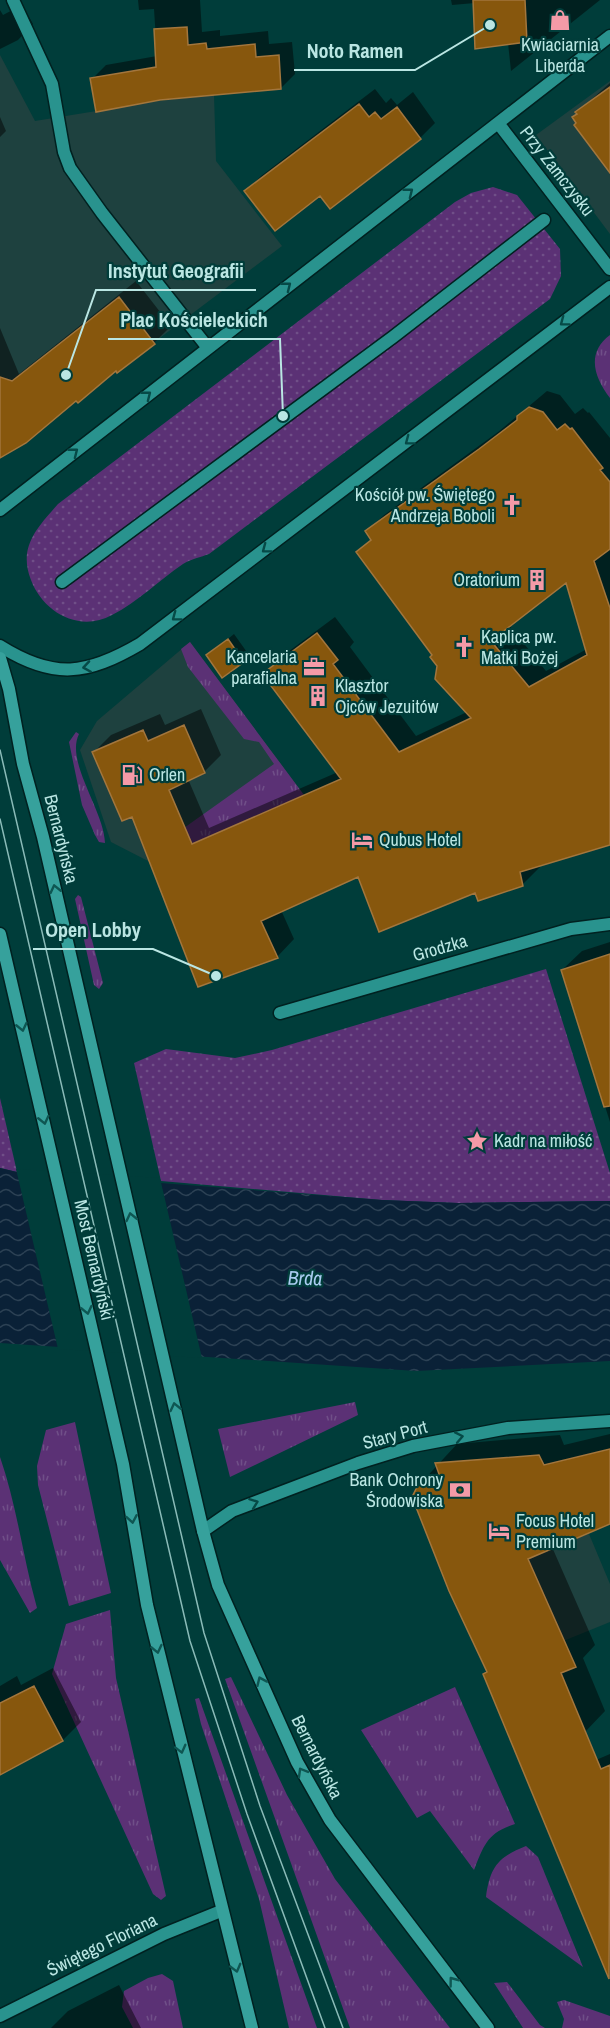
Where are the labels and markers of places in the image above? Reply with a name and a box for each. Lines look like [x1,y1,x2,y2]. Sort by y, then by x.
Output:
shop icon: Kwiaciarnia Liberda [548,8,572,32]
callout: Noto Ramen [294,32,415,70]
place label: Kwiaciarnia Liberda [521,32,599,78]
callout: Instytut Geografii [96,252,256,290]
callout: Plac Kościeleckich [108,301,280,339]
place label: Kościół pw. Świętego Andrzeja Boboli [355,482,495,528]
church icon: Kościół pw. Świętego Andrzeja Boboli [500,493,524,517]
place label: Oratorium [454,567,520,592]
building icon: Oratorium [525,568,549,592]
place label: Kaplica pw. Matki Bożej [481,624,558,670]
church icon: Kaplica pw. Matki Bożej [452,635,476,659]
place label: Kancelaria parafialna [226,644,297,690]
office icon: Kancelaria parafialna [302,655,326,679]
place label: Klasztor Ojców Jezuitów [335,673,439,719]
building icon: Klasztor Ojców Jezuitów [306,684,330,708]
place label: Orlen [149,762,185,787]
fuel station icon: Orlen [120,763,144,787]
place label: Qubus Hotel [379,827,461,852]
hotel icon: Qubus Hotel [350,828,374,852]
callout: Open Lobby [33,911,153,949]
place label: Kadr na miłość [494,1128,592,1153]
place icon: Kadr na miłość [465,1129,489,1153]
place label: Bank Ochrony Środowiska [349,1467,444,1513]
bank icon: Bank Ochrony Środowiska [448,1478,472,1502]
place label: Focus Hotel Premium [516,1508,594,1554]
hotel icon: Focus Hotel Premium [487,1519,511,1543]

